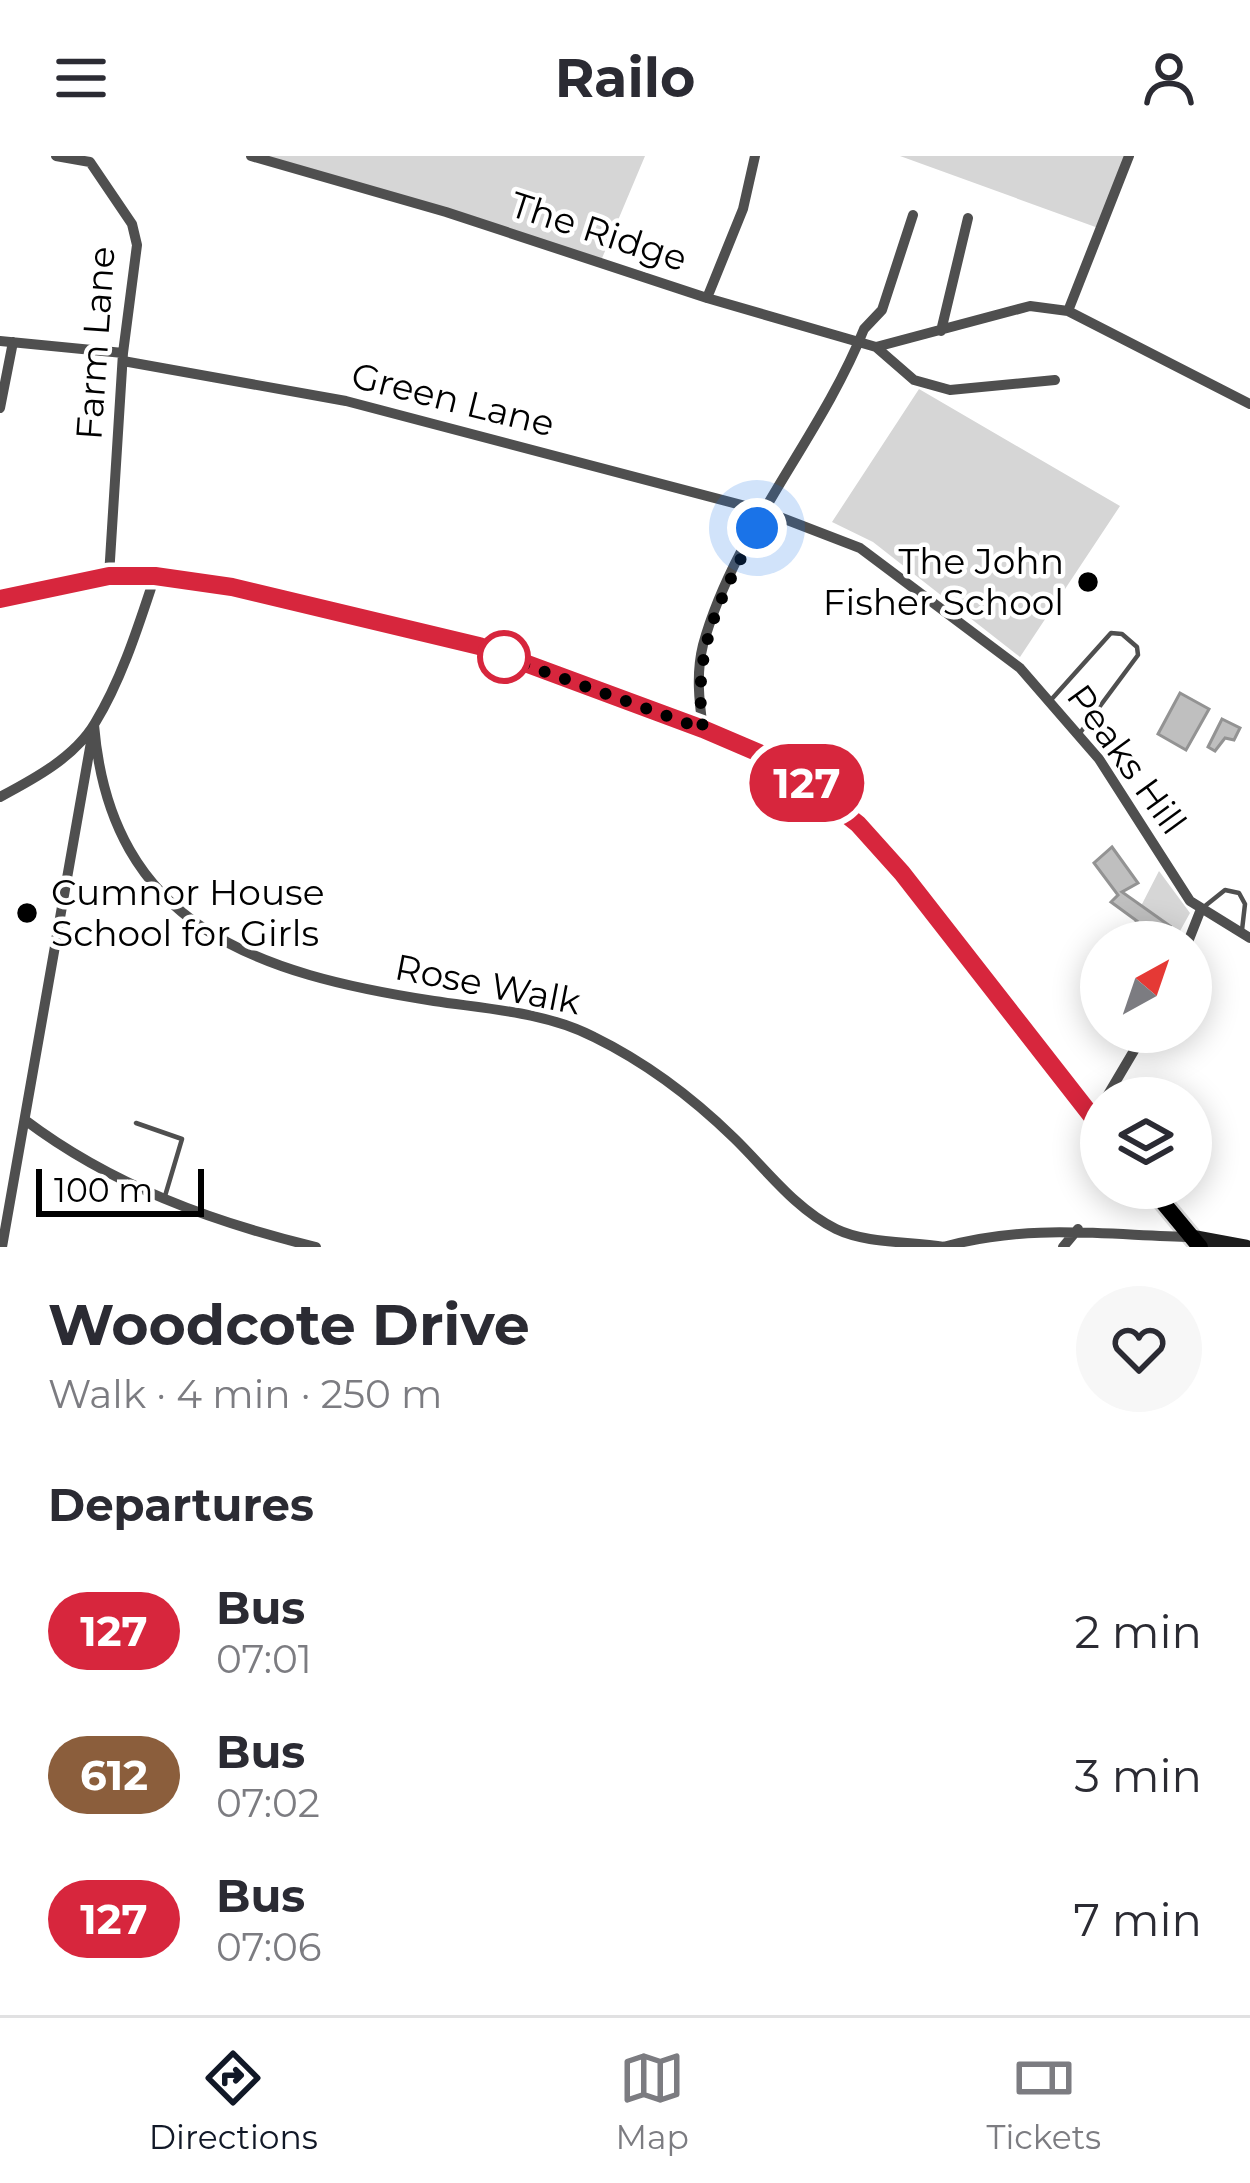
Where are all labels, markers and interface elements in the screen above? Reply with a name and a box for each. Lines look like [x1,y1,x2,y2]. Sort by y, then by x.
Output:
icon: menu [48,45,114,111]
text: Railo [555,45,695,111]
icon: person [1136,45,1202,111]
street label: The Ridge [505,182,693,280]
street label: Farm Lane [66,245,124,441]
street label: Green Lane [347,353,559,445]
your location [727,498,787,558]
place label: The John Fisher School [823,539,1064,624]
marker: The John Fisher School [1075,569,1101,595]
unlabelled marker [479,632,529,682]
street label: Peaks Hill [1058,676,1196,842]
line badge: 127 [738,744,876,822]
text: 127 [773,757,841,809]
place label: Cumnor House School for Girls [51,870,324,955]
marker: Cumnor House School for Girls [14,900,40,926]
north arrow [1080,921,1212,1053]
map controls [1080,921,1212,1209]
street label: Rose Walk [392,944,585,1024]
button: layers [1080,1077,1212,1209]
scale bar [36,1163,204,1216]
text: 100 m [54,1170,153,1210]
button: heart [1076,1286,1202,1412]
text: Woodcote Drive [48,1290,530,1359]
text: Walk · 4 min · 250 m [48,1370,442,1418]
text: Departures [48,1477,314,1532]
text: Bus [216,1580,305,1635]
text: 2 min [1074,1604,1202,1659]
text: 127 [80,1605,148,1657]
text: 07:01 [216,1635,312,1683]
text: Bus [216,1724,305,1779]
text: 3 min [1075,1748,1202,1803]
text: 612 [80,1749,148,1801]
text: 07:02 [216,1779,320,1827]
text: Bus [216,1868,305,1923]
text: 7 min [1073,1892,1202,1947]
text: 127 [80,1893,148,1945]
text: 07:06 [216,1923,322,1971]
tab: Directions [149,2045,318,2157]
tab: Map [616,2045,689,2157]
tab: Tickets [987,2045,1101,2157]

